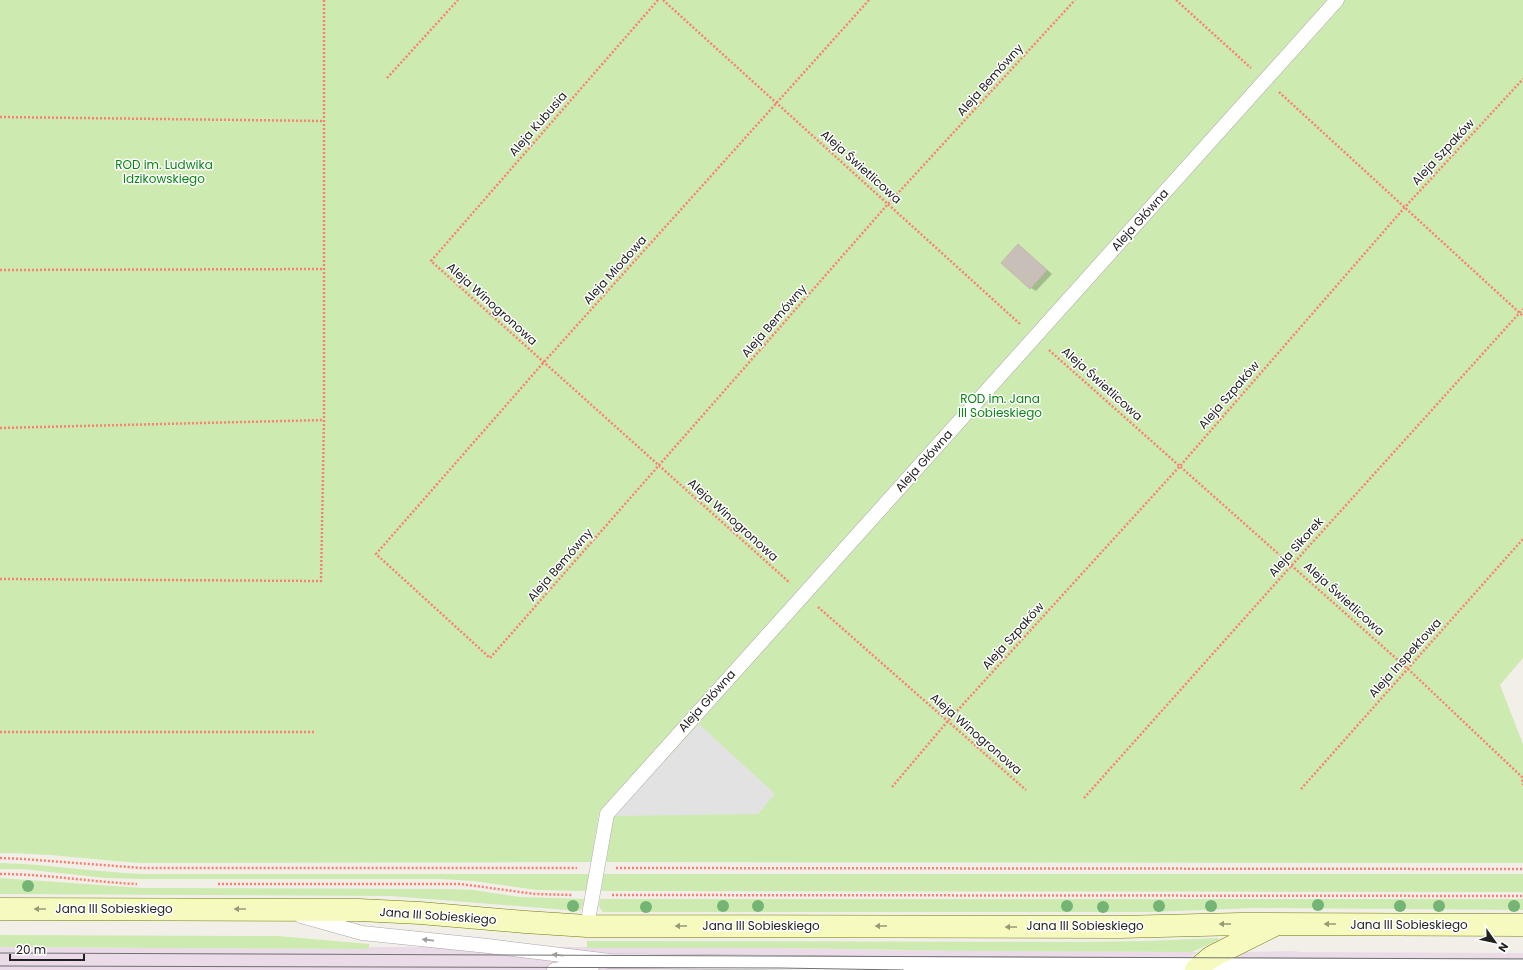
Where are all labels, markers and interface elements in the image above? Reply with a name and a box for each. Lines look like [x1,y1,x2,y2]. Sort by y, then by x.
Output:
street label: Aleja Bemówny [953,40,1027,119]
street label: Aleja Kubusia [505,88,571,160]
street label: Aleja Szpaków [1407,115,1478,189]
street label: Aleja Świetlicowa [817,126,905,207]
park label: ROD im. Ludwika Idzikowskiego [115,156,213,187]
street label: Aleja Główna [1107,185,1172,254]
street label: Aleja Miodowa [579,231,650,308]
street label: Aleja Winogronowa [443,258,541,349]
street label: Aleja Bemówny [737,280,810,361]
street label: Aleja Świetlicowa [1058,343,1146,424]
street label: Aleja Szpaków [1194,357,1263,432]
park label: ROD im. Jana III Sobieskiego [958,390,1042,421]
street label: Aleja Główna [891,426,956,495]
street label: Aleja Winogronowa [684,474,782,565]
street label: Aleja Sikorek [1264,513,1327,580]
street label: Aleja Bemówny [523,524,596,605]
street label: Aleja Świetlicowa [1300,558,1388,639]
street label: Aleja Szpaków [978,598,1048,673]
street label: Aleja Inspektowa [1364,614,1445,701]
street label: Aleja Główna [674,666,739,735]
street label: Aleja Winogronowa [927,689,1026,778]
street label: Jana III Sobieskiego [55,900,173,917]
street label: Jana III Sobieskiego [379,903,497,928]
one-way arrow [33,906,46,912]
one-way arrow [233,906,246,912]
street label: Jana III Sobieskiego [1350,916,1468,933]
street label: Jana III Sobieskiego [702,917,820,934]
street label: Jana III Sobieskiego [1026,917,1144,934]
one-way arrow [1218,921,1231,927]
one-way arrow [1323,921,1336,927]
north arrow [1475,922,1515,962]
one-way arrow [674,923,687,929]
one-way arrow [874,923,887,929]
one-way arrow [1004,924,1017,930]
scale bar [10,936,84,962]
one-way arrow [422,937,435,943]
text: N [1494,940,1512,955]
text: 20 m [16,941,46,958]
one-way arrow [552,951,564,958]

